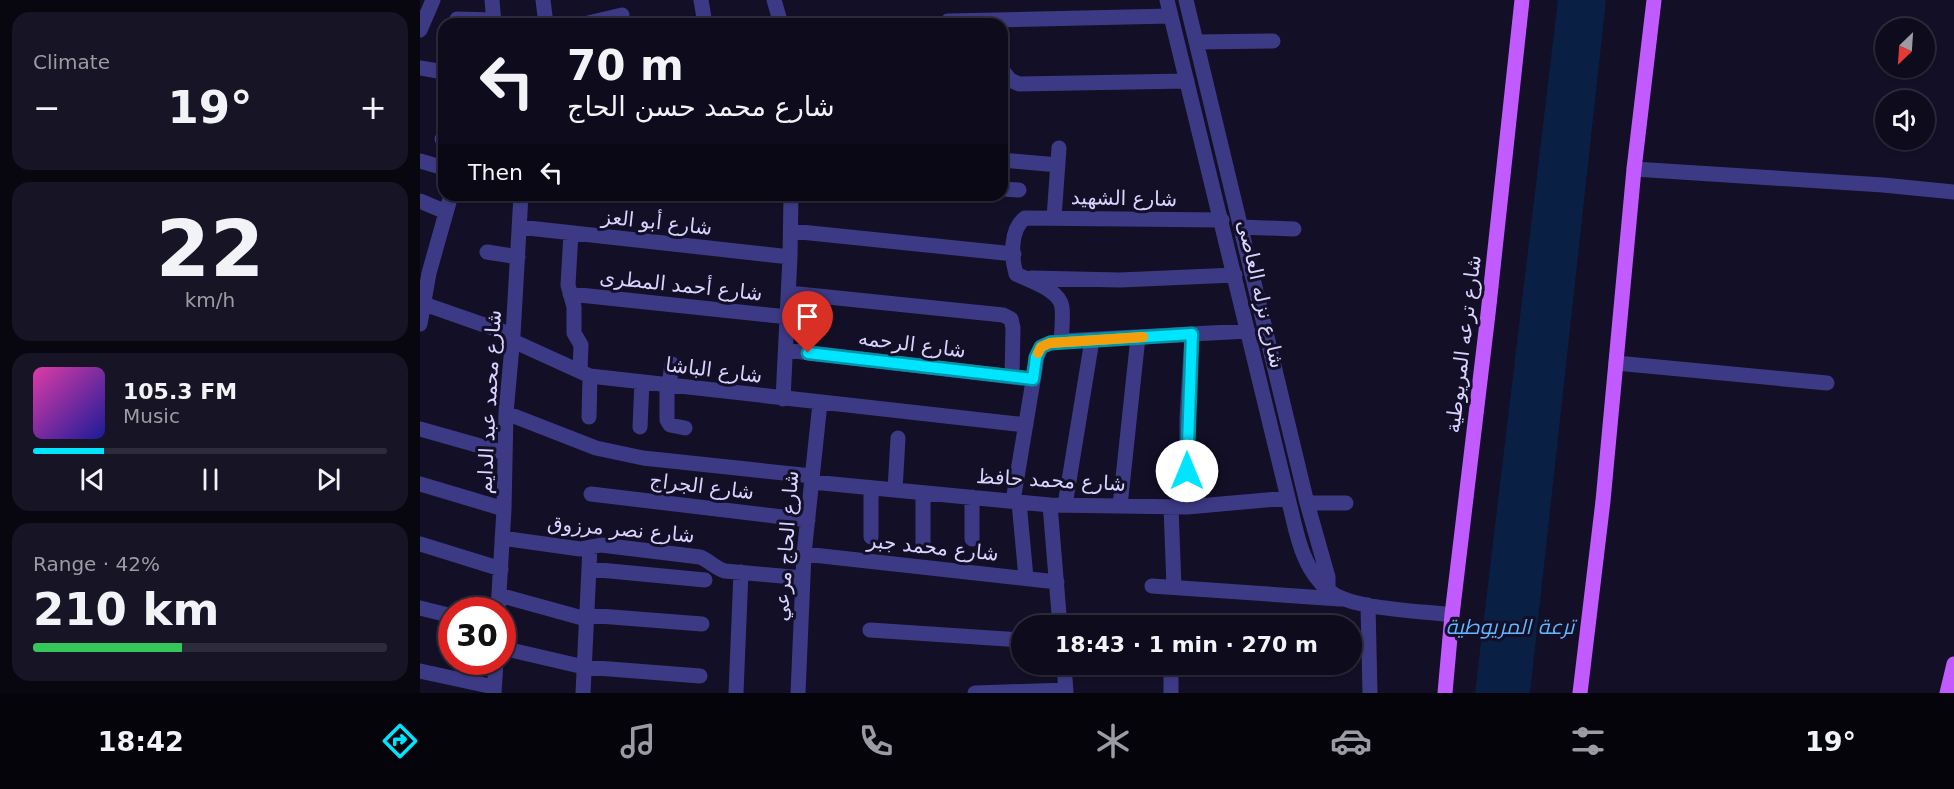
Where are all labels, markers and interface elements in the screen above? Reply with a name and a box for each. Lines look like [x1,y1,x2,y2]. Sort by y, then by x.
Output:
north arrow [1875,18,1935,78]
map controls [1875,18,1935,150]
text: 70 m [567,41,684,90]
icon: left [468,42,546,120]
text: Climate [33,50,110,74]
text: 19° [167,81,253,134]
text: − [33,88,61,127]
text: + [359,88,387,127]
button: sound [1875,90,1935,150]
text: شارع محمد حسن الحاج [567,91,835,122]
icon: left [535,156,568,189]
text: Then [468,160,523,185]
street label: شارع الشهيد [1071,185,1177,211]
street label: شارع أبو العز [600,203,714,240]
text: 22 [156,204,264,294]
street label: شارع نزله العاصى [1232,217,1290,371]
street label: شارع ترعه المريوطية [1440,254,1486,434]
street label: شارع أحمد المطرى [598,264,764,305]
text: km/h [185,288,235,312]
pin [782,291,833,353]
icon: arrive [791,300,824,333]
street label: شارع محمد عبد الدايم [472,309,506,495]
street label: شارع الرحمه [857,325,967,363]
street label: شارع الباشا [664,352,764,388]
text: 105.3 FM [123,379,237,404]
text: Music [123,404,180,428]
position arrow [1155,439,1219,503]
icon: previous [76,463,109,496]
icon: pause [194,463,227,496]
icon: next [312,463,345,496]
street label: شارع محمد حافظ [976,464,1126,496]
street label: شارع الجراج [648,468,756,504]
street label: شارع الحاج مرعي [769,470,804,622]
street label: شارع نصر مرزوق [546,511,696,547]
street label: شارع محمد جبر [865,528,1000,566]
text: Range · 42% [33,552,160,576]
text: 210 km [33,583,219,636]
speed limit sign: 30 [438,597,516,675]
water label: ترعة المريوطية [1446,615,1578,639]
text: 18:43 · 1 min · 270 m [1055,632,1318,657]
icon: directions [379,720,421,762]
icon: music [617,720,659,762]
icon: phone [855,720,897,762]
icon: climate [1092,720,1134,762]
icon: car [1330,720,1372,762]
icon: filters [1567,720,1609,762]
text: 18:42 [98,726,184,757]
text: 19° [1805,726,1856,757]

